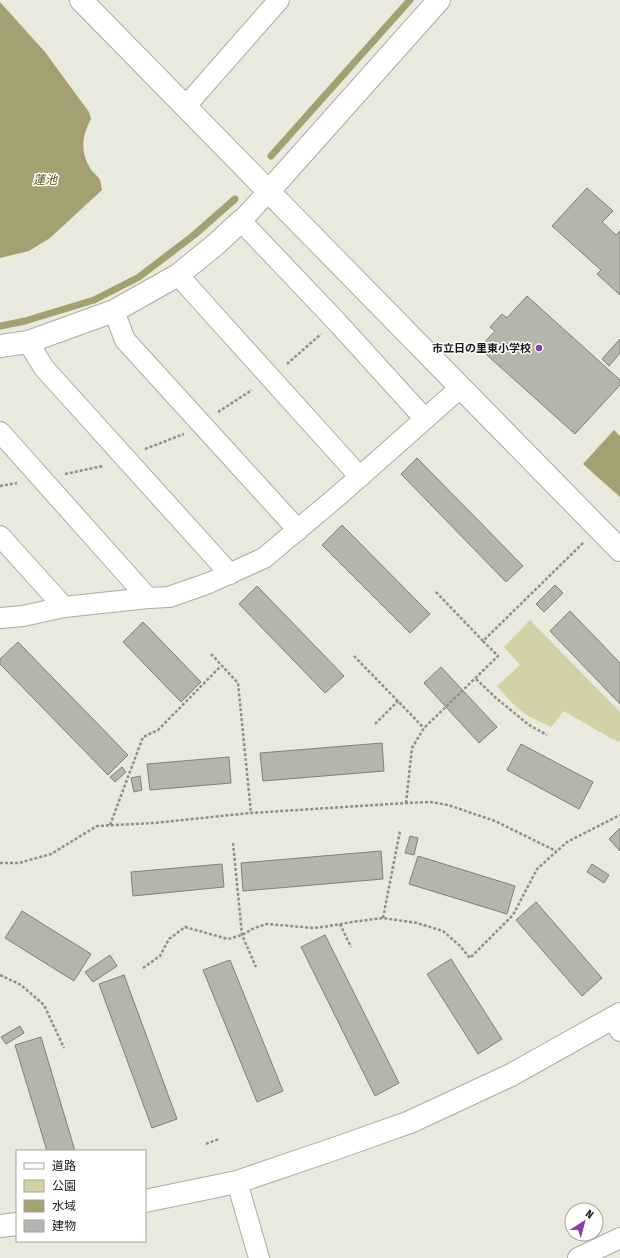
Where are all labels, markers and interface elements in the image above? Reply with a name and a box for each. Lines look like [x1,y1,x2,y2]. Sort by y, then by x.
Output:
water label: 蓮池 [33,173,58,187]
place label: 市立日の里東小学校 [432,342,531,355]
marker: 市立日の里東小学校 [534,343,544,353]
legend [16,1150,146,1242]
text: 道路 [52,1159,76,1173]
text: 公園 [52,1179,76,1193]
text: 水域 [52,1199,76,1213]
north arrow [564,1202,604,1242]
text: N [583,1207,596,1222]
text: 建物 [52,1219,76,1233]

